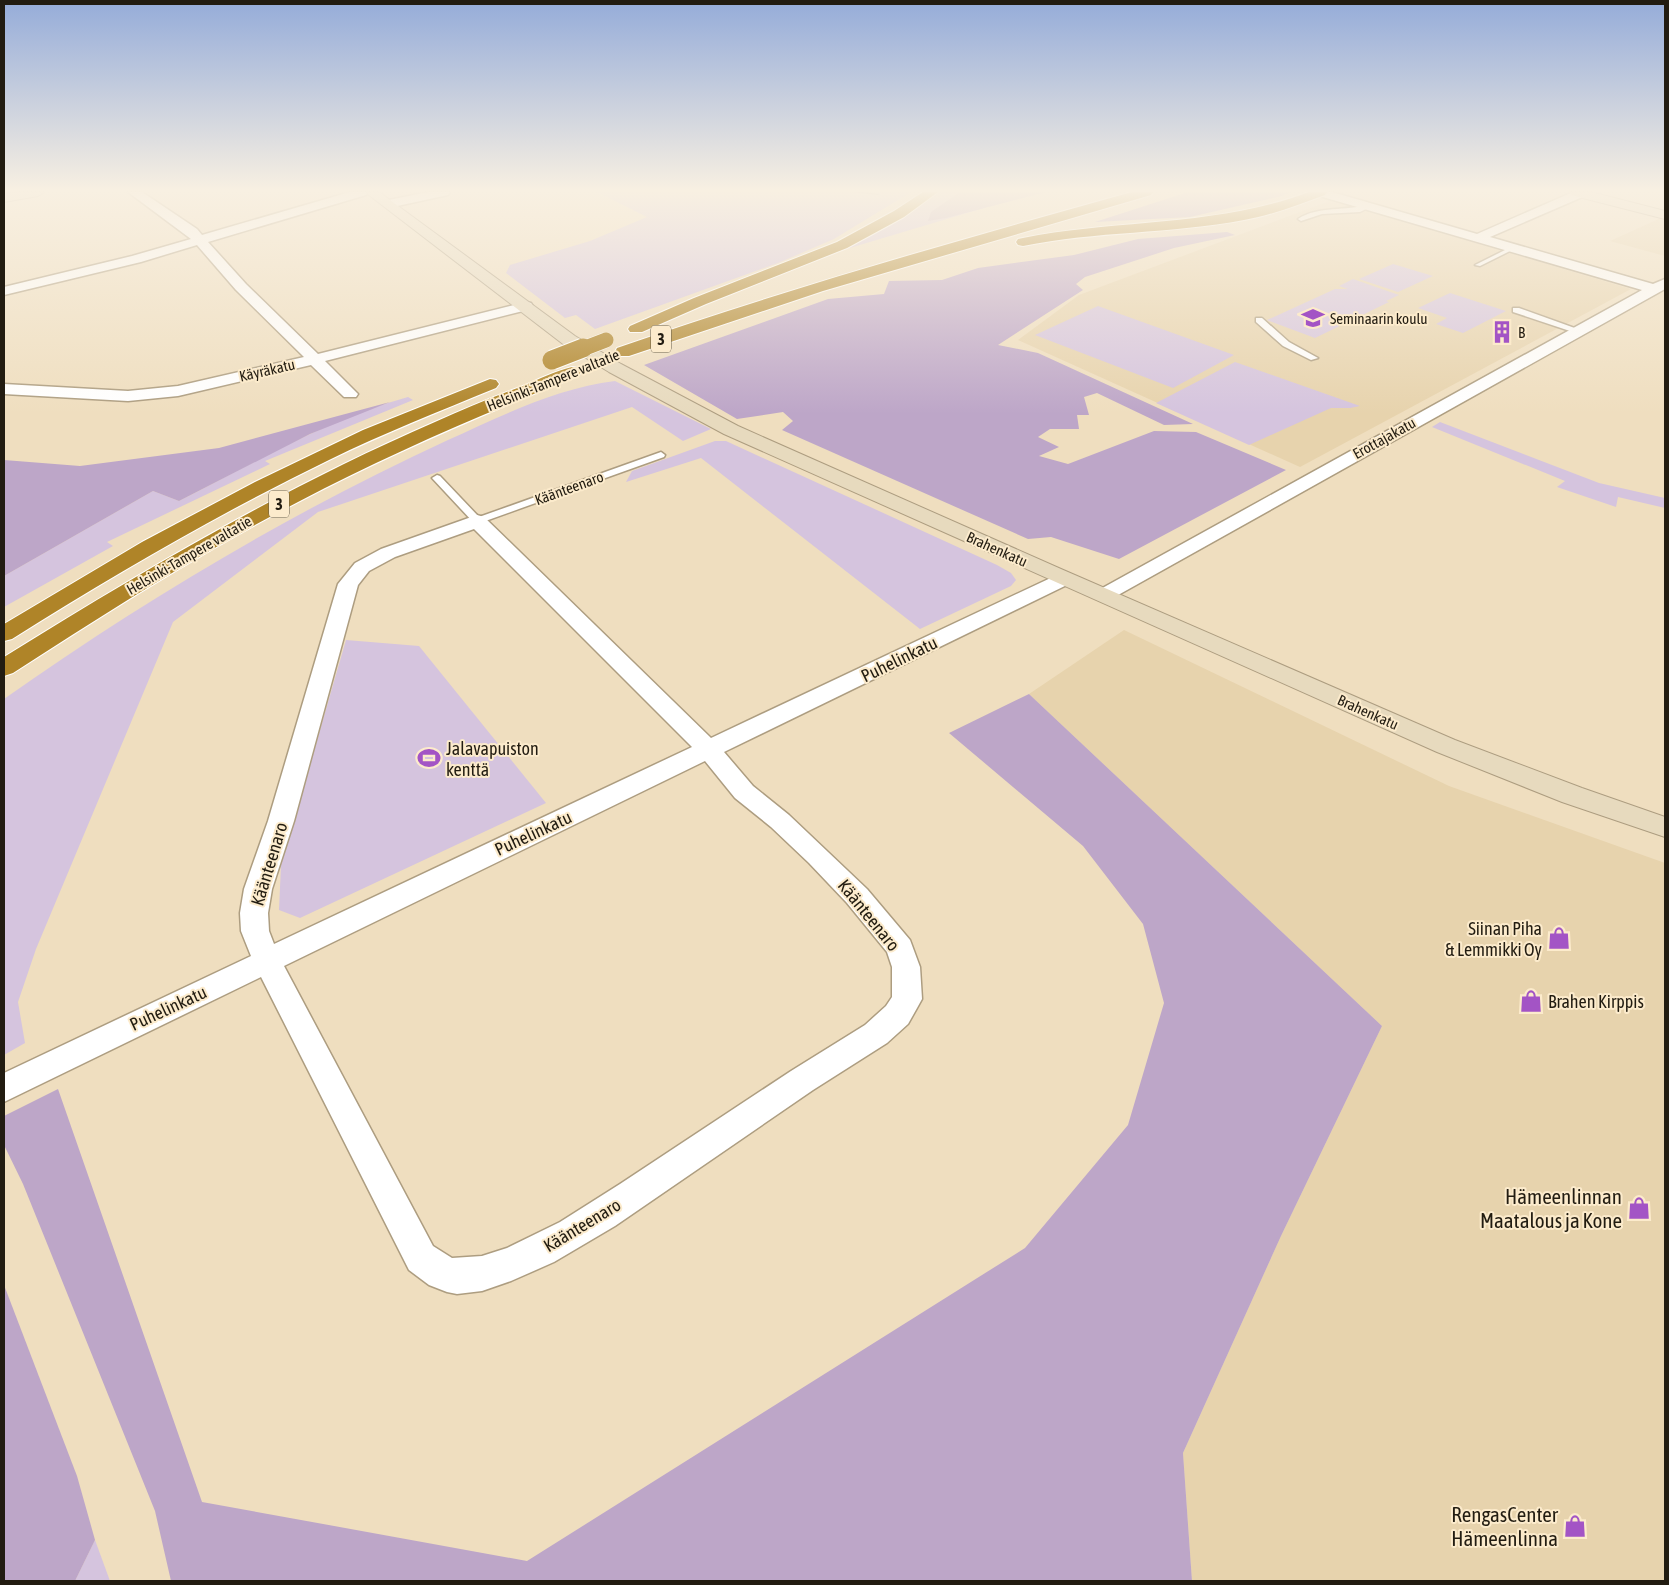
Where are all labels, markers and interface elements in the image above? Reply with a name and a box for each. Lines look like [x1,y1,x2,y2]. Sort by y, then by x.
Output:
school or university icon: Seminaarin koulu [1300,305,1326,331]
place label: Seminaarin koulu [1330,310,1428,327]
building icon: B [1489,319,1515,345]
place label: B [1518,324,1525,341]
road number: 3 [651,326,671,352]
street label: Helsinki-Tampere valtatie [484,346,622,414]
street label: Käyräkatu [238,355,296,385]
street label: Erottajakatu [1350,414,1418,462]
street label: Käänteenaro [532,468,606,508]
road number: 3 [269,490,289,518]
street label: Helsinki-Tampere valtatie [123,512,255,598]
street label: Brahenkatu [964,528,1030,570]
street label: Puhelinkatu [857,632,941,686]
street label: Brahenkatu [1335,691,1401,733]
place label: Jalavapuiston kenttä [446,738,539,780]
sports icon: Jalavapuiston kenttä [416,745,442,771]
street label: Puhelinkatu [491,806,575,860]
street label: Käänteenaro [246,820,292,908]
street label: Käänteenaro [834,875,904,955]
place label: Siinan Piha & Lemmikki Oy [1445,918,1542,960]
shop icon: Siinan Piha & Lemmikki Oy [1546,925,1572,951]
street label: Puhelinkatu [126,981,210,1035]
shop icon: Brahen Kirppis [1518,988,1544,1014]
place label: Brahen Kirppis [1548,991,1644,1012]
place label: Hämeenlinnan Maatalous ja Kone [1480,1184,1622,1232]
street label: Käänteenaro [540,1194,624,1256]
shop icon: Hämeenlinnan Maatalous ja Kone [1626,1195,1652,1221]
place label: RengasCenter Hämeenlinna [1451,1502,1559,1550]
shop icon: RengasCenter Hämeenlinna [1562,1513,1588,1539]

